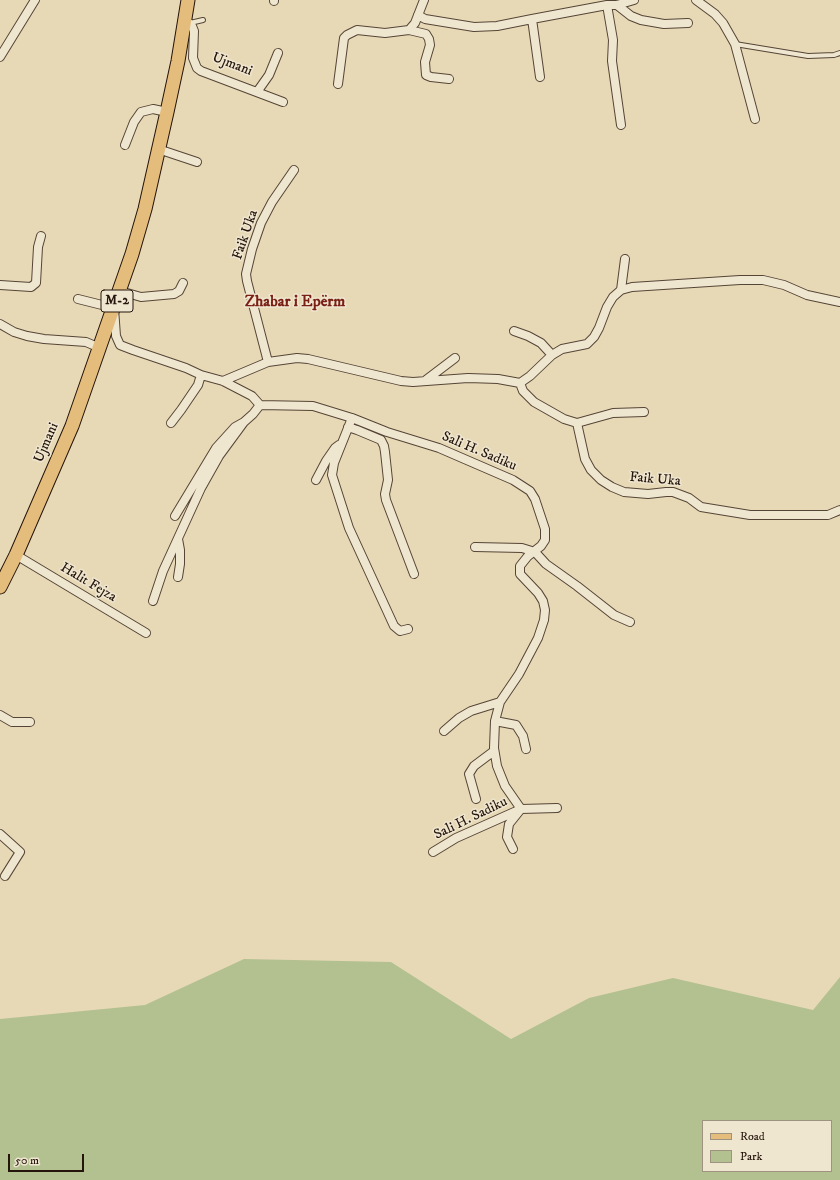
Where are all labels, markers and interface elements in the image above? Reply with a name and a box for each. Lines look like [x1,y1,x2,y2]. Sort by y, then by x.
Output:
street label: Ujmani [210,50,254,80]
street label: Faik Uka [230,208,262,262]
road number: M-2 [101,290,133,312]
district label: Zhabar i Epërm [245,293,345,313]
street label: Ujmani [31,421,63,465]
street label: Sali H. Sadiku [439,429,519,475]
street label: Faik Uka [629,469,681,491]
street label: Halit Fejza [57,560,119,606]
street label: Sali H. Sadiku [432,794,510,844]
legend [702,1120,832,1172]
text: Road [740,1129,765,1144]
scale bar [10,1146,86,1172]
text: Park [740,1149,762,1164]
text: 50 m [15,1153,39,1168]

